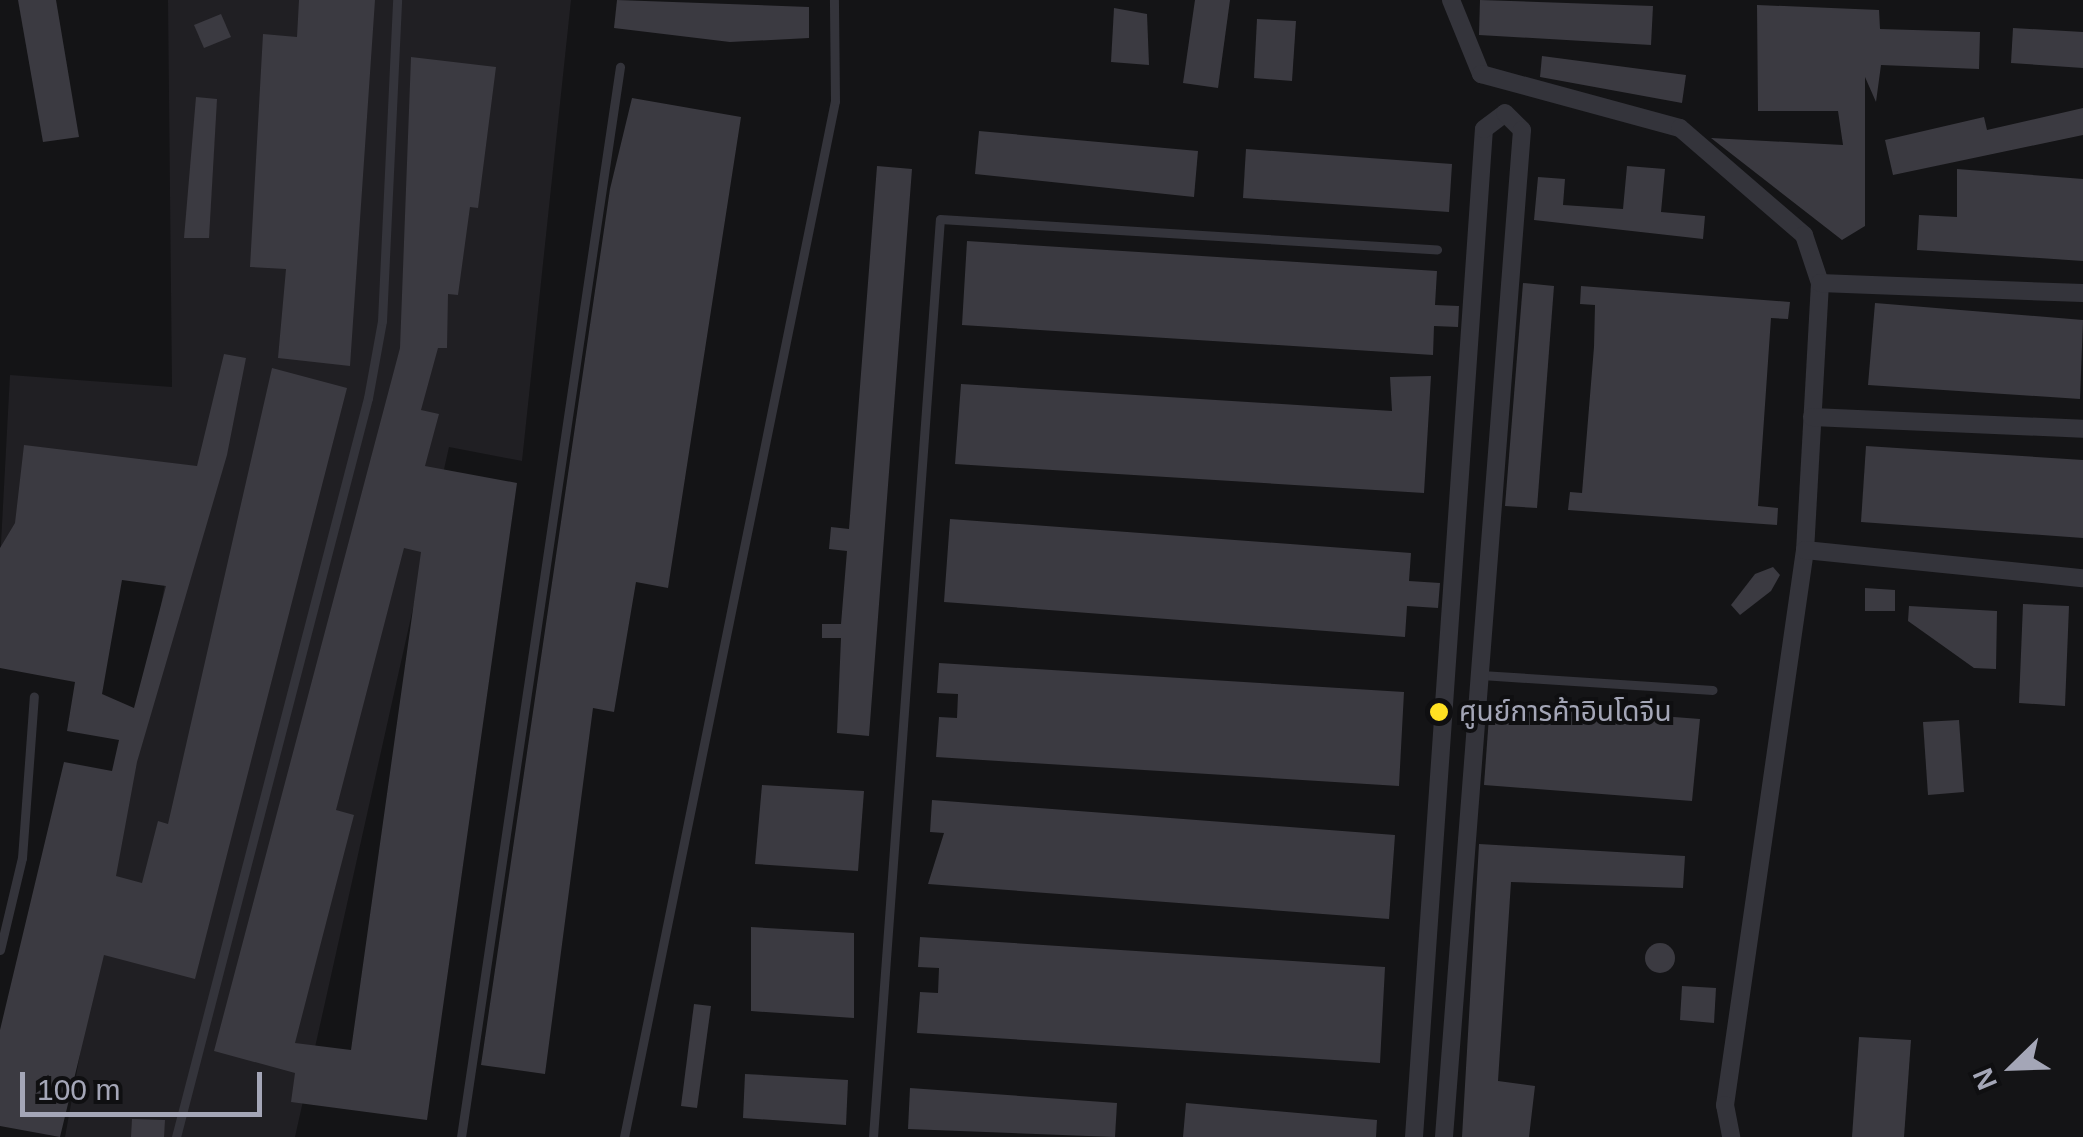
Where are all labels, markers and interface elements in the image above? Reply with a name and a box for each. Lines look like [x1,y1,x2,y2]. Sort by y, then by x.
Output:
place label: ศูนย์การค้าอินโดจีน [1459,695,1672,729]
marker: ศูนย์การค้าอินโดจีน [1428,701,1450,723]
north arrow [1963,1017,2063,1117]
scale bar [25,1052,268,1114]
text: N [1967,1064,2003,1094]
text: 100 m [37,1073,120,1106]

